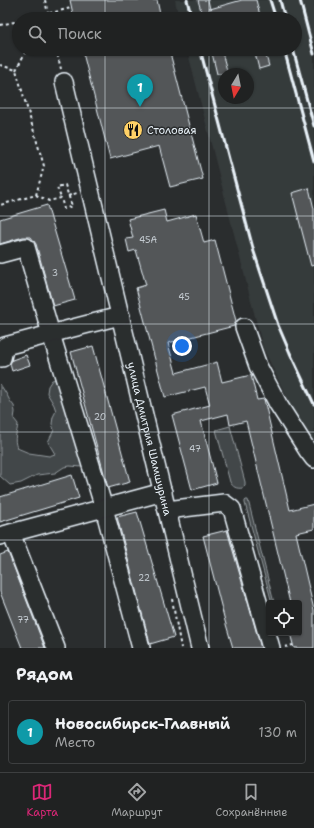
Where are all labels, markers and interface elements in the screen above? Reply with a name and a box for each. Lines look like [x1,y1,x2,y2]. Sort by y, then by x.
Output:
search box [12,12,302,56]
icon: search [26,23,48,45]
text: Поиск [58,24,102,44]
north arrow [218,68,254,104]
pin: 1 [127,74,153,107]
restaurant icon: Столовая [122,119,144,141]
place label: Столовая [147,123,196,138]
house number: 45А [139,234,158,246]
house number: 3 [52,267,58,279]
house number: 45 [178,291,190,303]
your location [172,336,192,356]
street label: улица Дмитрия Шамшурина [124,360,175,517]
house number: 20 [94,411,106,423]
house number: 47 [189,443,201,455]
house number: 22 [138,572,150,584]
map controls [266,600,302,636]
button: locate [266,600,302,636]
house number: 77 [17,614,29,626]
text: Рядом [16,663,73,685]
text: Новосибирск-Главный [55,714,230,734]
text: 1 [27,724,33,741]
text: 130 m [259,724,297,741]
text: Место [55,734,95,751]
tab: Карта [27,781,58,820]
tab: Маршрут [111,781,162,820]
tab: Сохранённые [216,781,287,820]

